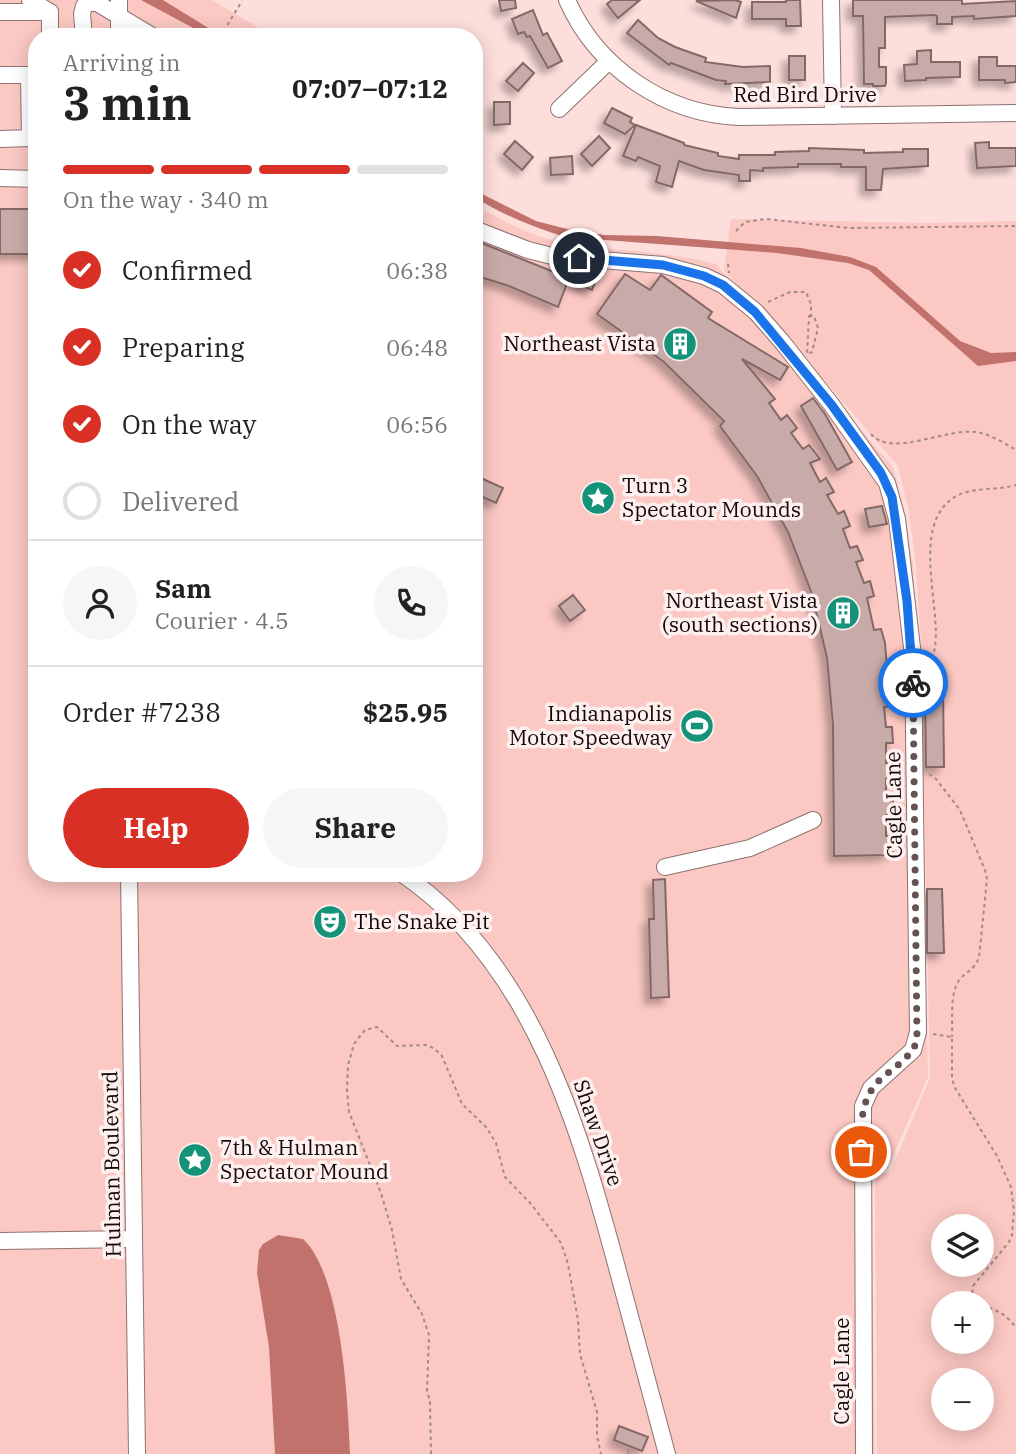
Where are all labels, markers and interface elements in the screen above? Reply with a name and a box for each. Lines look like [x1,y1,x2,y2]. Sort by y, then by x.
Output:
text: Arriving in [63,47,180,77]
text: 07:07–07:12 [292,71,448,105]
text: 3 min [63,73,192,133]
street label: Red Bird Drive [733,80,877,108]
text: On the way · 340 m [63,184,269,214]
pin [549,228,609,288]
icon: home [560,239,598,277]
icon: check [63,251,101,289]
text: Confirmed [122,253,253,287]
text: 06:38 [386,255,448,285]
building icon: Northeast Vista [661,325,699,363]
icon: check [63,328,101,366]
place label: Northeast Vista [503,329,656,357]
text: Preparing [122,330,244,364]
text: 06:48 [386,332,448,362]
icon: check [63,405,101,443]
text: On the way [122,407,256,441]
text: 06:56 [386,409,448,439]
place label: Turn 3 Spectator Mounds [622,471,801,523]
place icon: Turn 3 Spectator Mounds [579,479,617,517]
text: Delivered [122,484,239,518]
button: person [63,566,137,640]
button: phone [374,566,448,640]
text: Sam [155,571,211,605]
place label: Northeast Vista (south sections) [662,586,818,638]
building icon: Northeast Vista (south sections) [824,594,862,632]
text: Courier · 4.5 [155,605,289,635]
courier [878,648,948,718]
icon: bike [894,664,932,702]
text: Order #7238 [63,695,221,729]
text: $25.95 [363,695,448,729]
place label: Indianapolis Motor Speedway [509,699,673,751]
sports icon: Indianapolis Motor Speedway [678,707,716,745]
street label: Cagle Lane [878,751,908,859]
button: Help [63,788,249,868]
button: Share [263,788,448,868]
theatre icon: The Snake Pit [311,903,349,941]
place label: The Snake Pit [354,907,489,935]
street label: Hulman Boulevard [95,1070,127,1258]
street label: Shaw Drive [568,1076,630,1190]
pin [831,1122,891,1182]
place label: 7th & Hulman Spectator Mound [220,1133,389,1185]
icon: bag [842,1133,880,1171]
place icon: 7th & Hulman Spectator Mound [176,1141,214,1179]
map controls [931,1214,994,1431]
button: layers [931,1214,994,1277]
button: + [931,1291,994,1354]
street label: Cagle Lane [827,1317,855,1425]
button: − [931,1368,994,1431]

